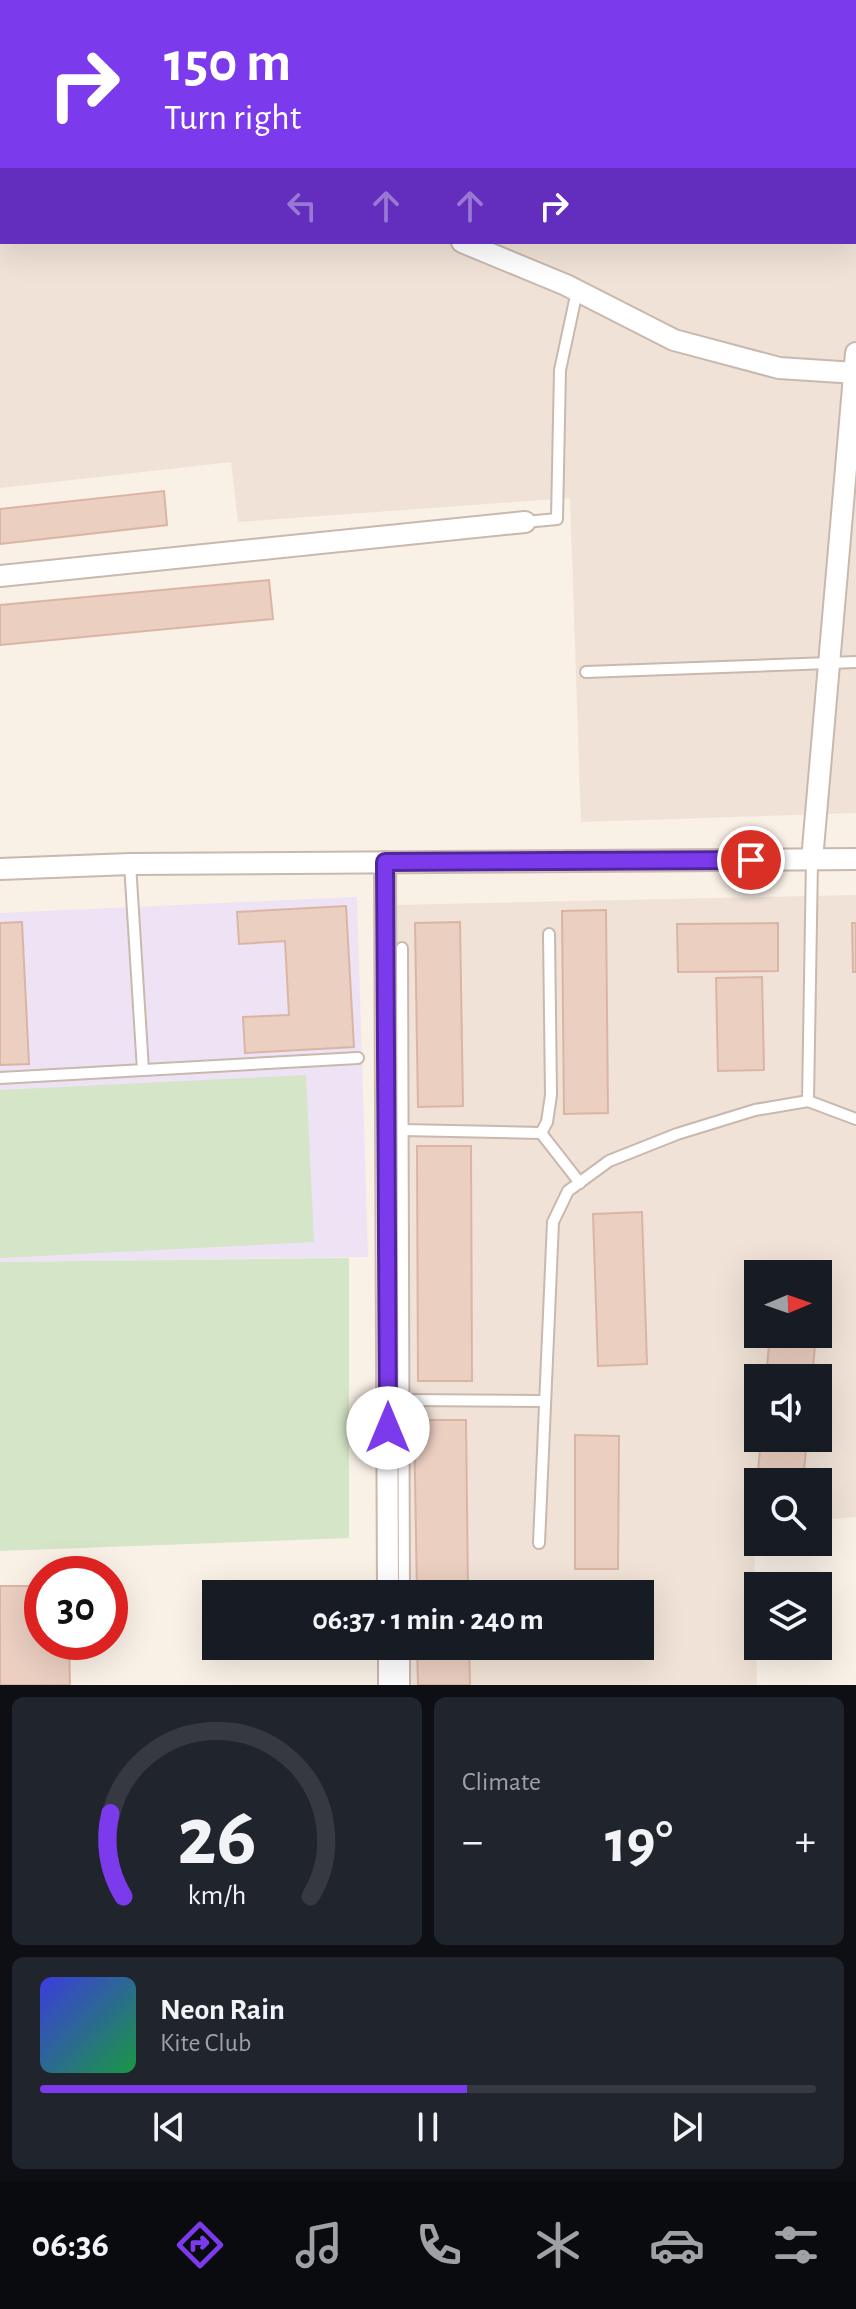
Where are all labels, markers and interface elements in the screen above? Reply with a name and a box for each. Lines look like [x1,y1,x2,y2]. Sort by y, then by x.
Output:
icon: right [32,32,136,136]
text: 150 m [164,35,291,91]
text: Turn right [164,100,301,136]
icon: left [280,184,324,228]
icon: ahead [364,184,408,228]
icon: ahead [448,184,492,228]
icon: right [532,184,576,228]
pin [717,826,785,894]
icon: arrive [729,838,773,882]
north arrow [744,1260,832,1348]
map controls [744,1260,832,1660]
button: sound [744,1364,832,1452]
position arrow [346,1386,430,1470]
button: search [744,1468,832,1556]
speed limit sign: 30 [24,1556,128,1660]
button: layers [744,1572,832,1660]
text: 06:37 · 1 min · 240 m [312,1605,544,1635]
text: Climate [462,1769,541,1795]
text: 26 [177,1796,257,1880]
text: 19° [605,1813,673,1873]
text: − [462,1820,483,1864]
text: + [795,1820,816,1864]
text: km/h [188,1881,246,1910]
text: Neon Rain [160,1995,285,2025]
text: Kite Club [160,2030,251,2056]
icon: previous [147,2105,191,2149]
icon: pause [406,2105,450,2149]
icon: next [665,2105,709,2149]
icon: directions [172,2217,228,2273]
icon: music [291,2217,347,2273]
icon: phone [411,2217,467,2273]
icon: climate [530,2217,586,2273]
icon: car [649,2217,705,2273]
icon: filters [768,2217,824,2273]
text: 06:36 [32,2227,109,2263]

